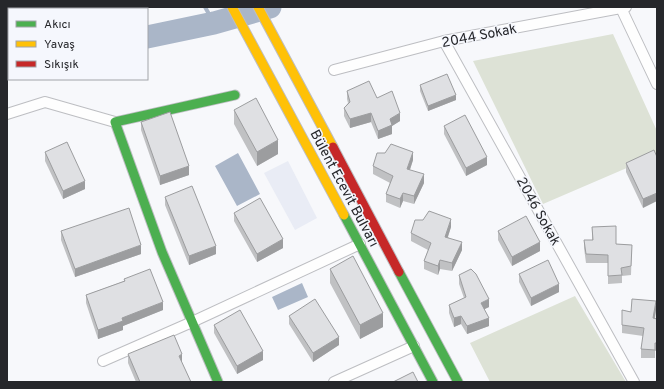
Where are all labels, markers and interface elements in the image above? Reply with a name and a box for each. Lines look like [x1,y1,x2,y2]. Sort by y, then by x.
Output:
legend [8,8,148,80]
text: Akıcı [44,17,71,33]
street label: 2044 Sokak [440,21,518,52]
text: Yavaş [44,37,75,53]
text: Sıkışık [44,57,79,73]
street label: Bülent Ecevit Bulvarı [306,127,382,250]
street label: 2046 Sokak [512,174,563,249]

